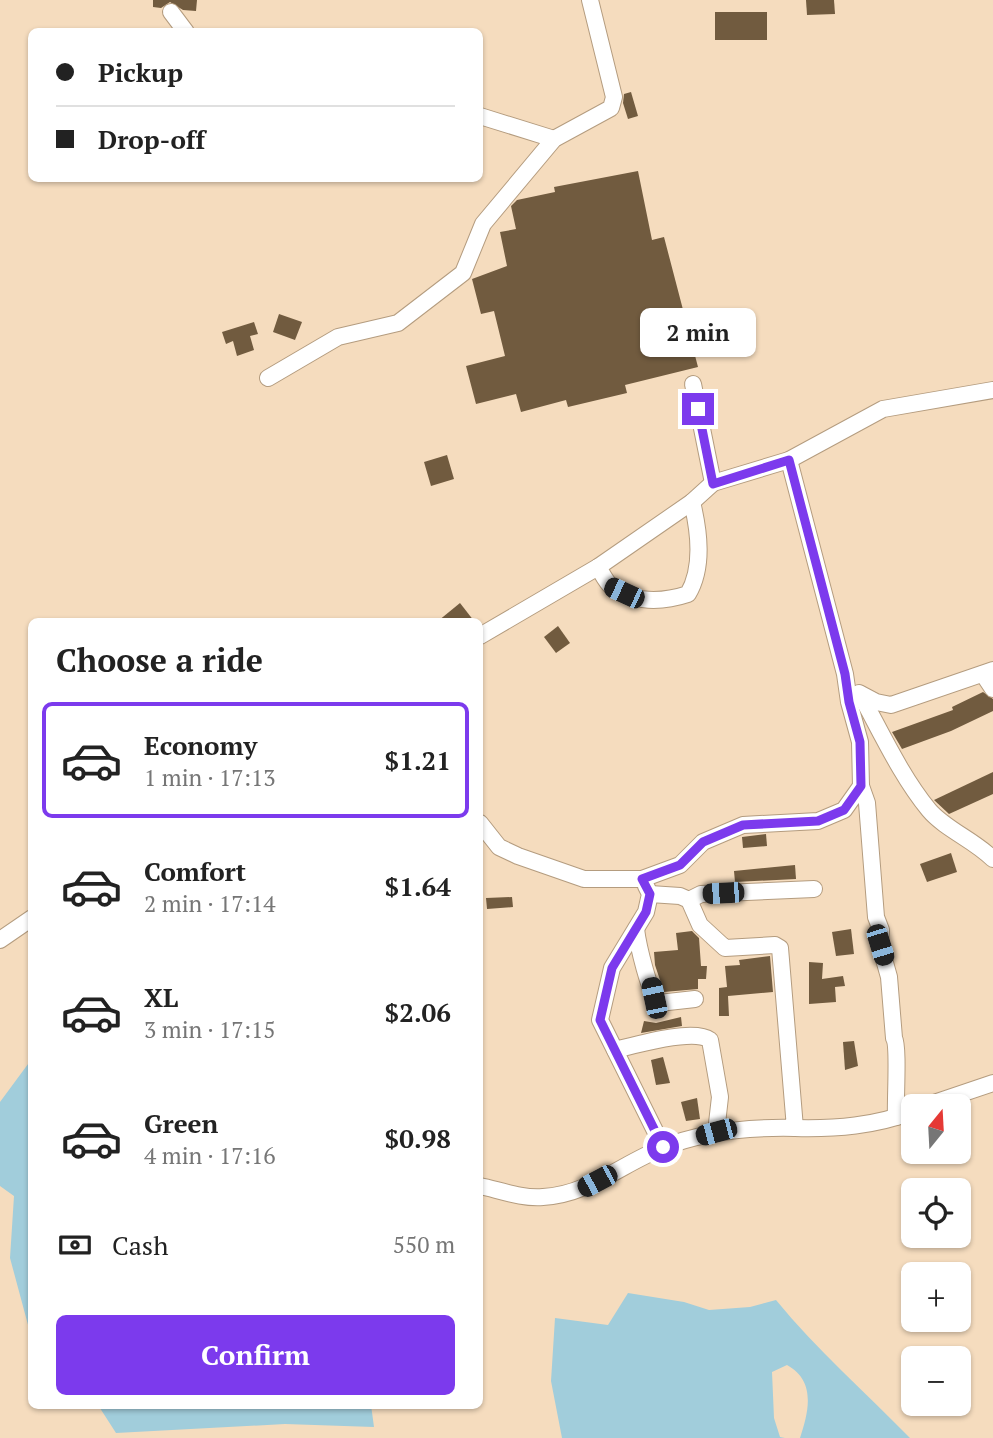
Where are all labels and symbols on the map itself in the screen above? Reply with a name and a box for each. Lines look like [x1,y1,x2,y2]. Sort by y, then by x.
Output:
callout: 2 min [640,308,756,356]
route end [682,393,714,425]
car [601,575,648,611]
car [702,881,745,905]
car [864,922,897,968]
car [640,975,669,1021]
north arrow [901,1094,971,1164]
car [693,1116,740,1148]
route start [647,1131,679,1163]
car [574,1162,621,1200]

